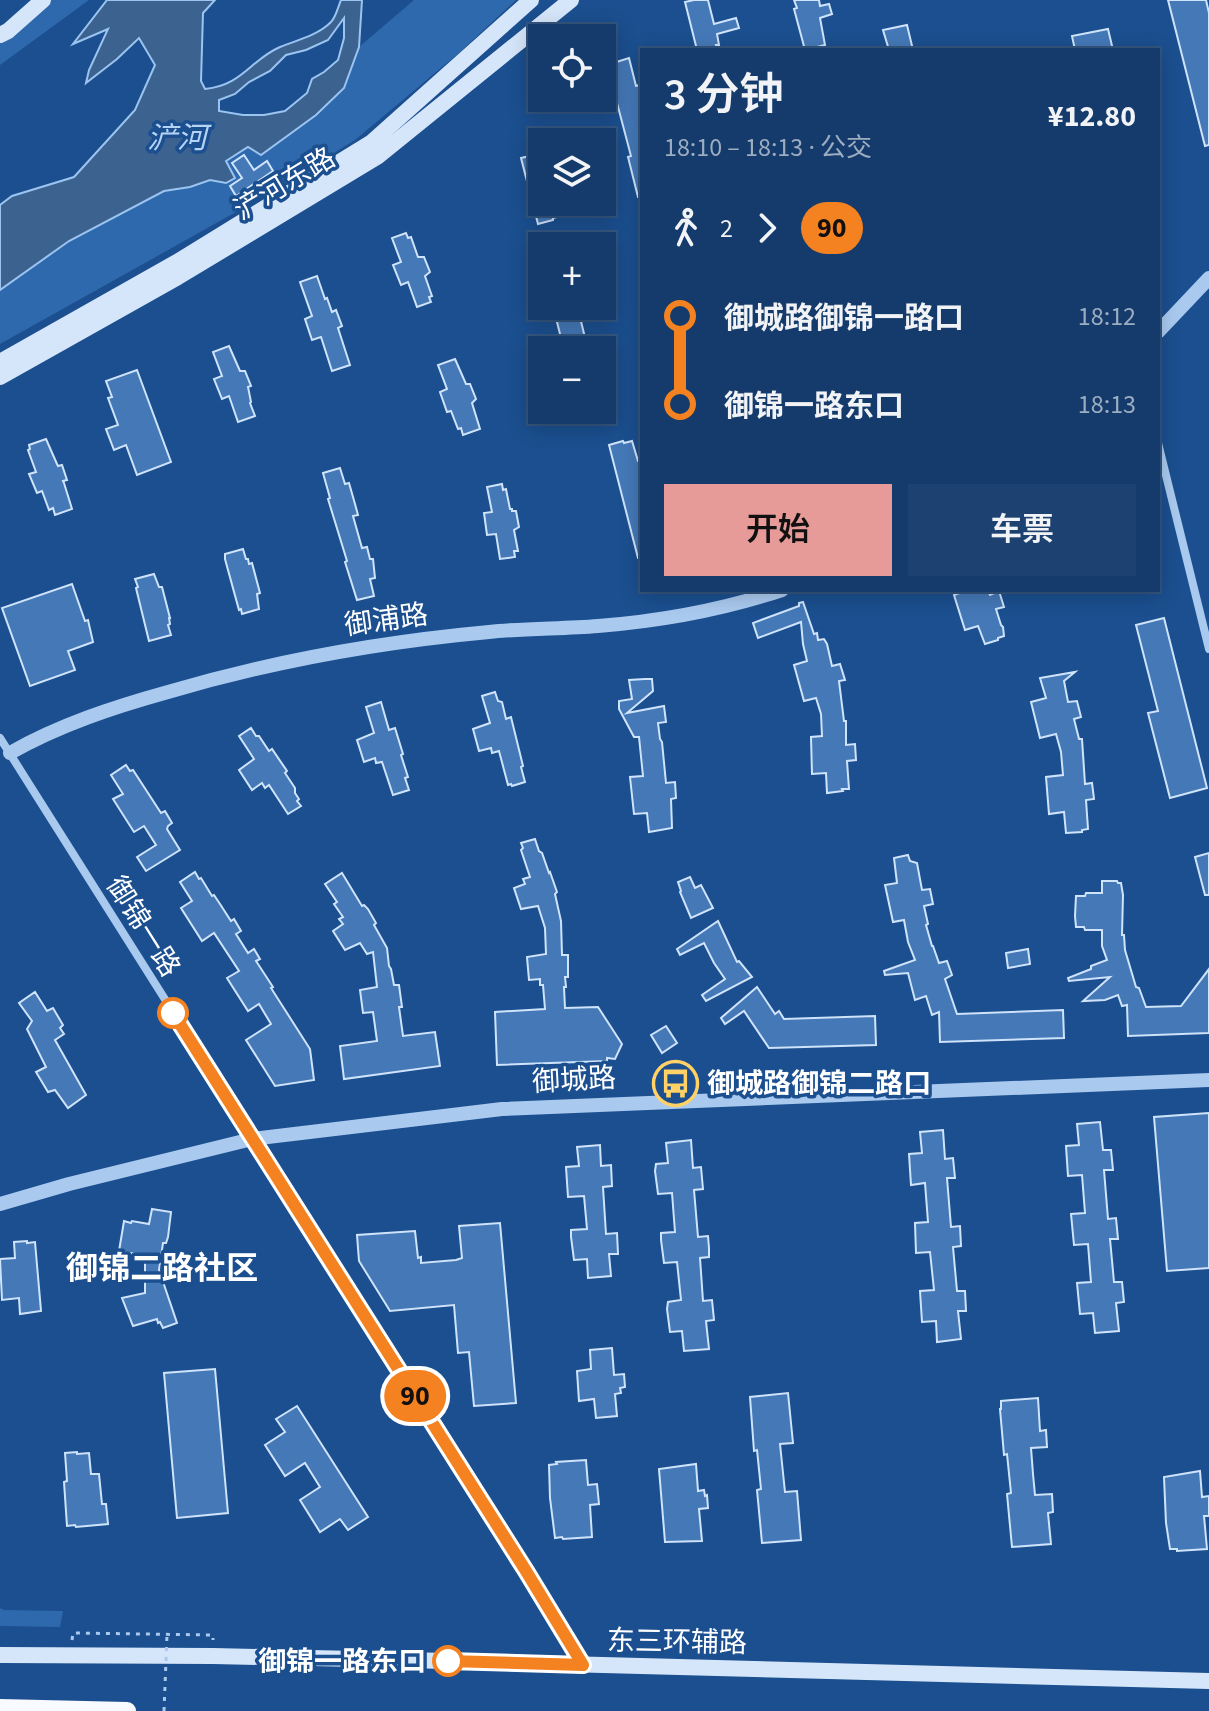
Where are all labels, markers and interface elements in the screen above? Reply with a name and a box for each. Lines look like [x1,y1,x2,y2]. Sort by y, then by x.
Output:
map controls [528,24,616,424]
button: locate [528,24,616,112]
text: 3 分钟 [664,64,783,127]
text: ¥12.80 [1048,95,1136,138]
water label: 浐河 [147,117,212,160]
button: layers [528,128,616,216]
text: 18:10 – 18:13 · 公交 [664,129,872,166]
street label: 浐河东路 [226,138,343,230]
icon: walk [664,206,708,250]
icon: forward [745,206,789,250]
text: 90 [817,208,847,248]
text: 2 [720,210,733,247]
button: + [528,232,616,320]
text: 御城路御锦一路口 [724,297,964,340]
text: 18:12 [1078,298,1136,335]
button: − [528,336,616,424]
text: 御锦一路东口 [724,385,904,428]
text: 18:13 [1078,386,1136,423]
button: 开始 [664,484,892,576]
button: 车票 [908,484,1136,576]
street label: 御浦路 [342,594,431,646]
street label: 御锦一路 [97,868,190,985]
unlabelled marker [158,998,188,1028]
street label: 御城路 [531,1058,617,1102]
bus stop icon: 御城路御锦二路口 [652,1059,700,1107]
place label: 御城路御锦二路口 [707,1064,931,1104]
district label: 御锦二路社区 [66,1246,258,1292]
line badge: 90 [379,1370,451,1422]
text: 90 [400,1376,430,1416]
street label: 东三环辅路 [607,1621,747,1663]
place label: 御锦一路东口 [258,1642,426,1682]
marker: 御锦一路东口 [433,1646,463,1676]

